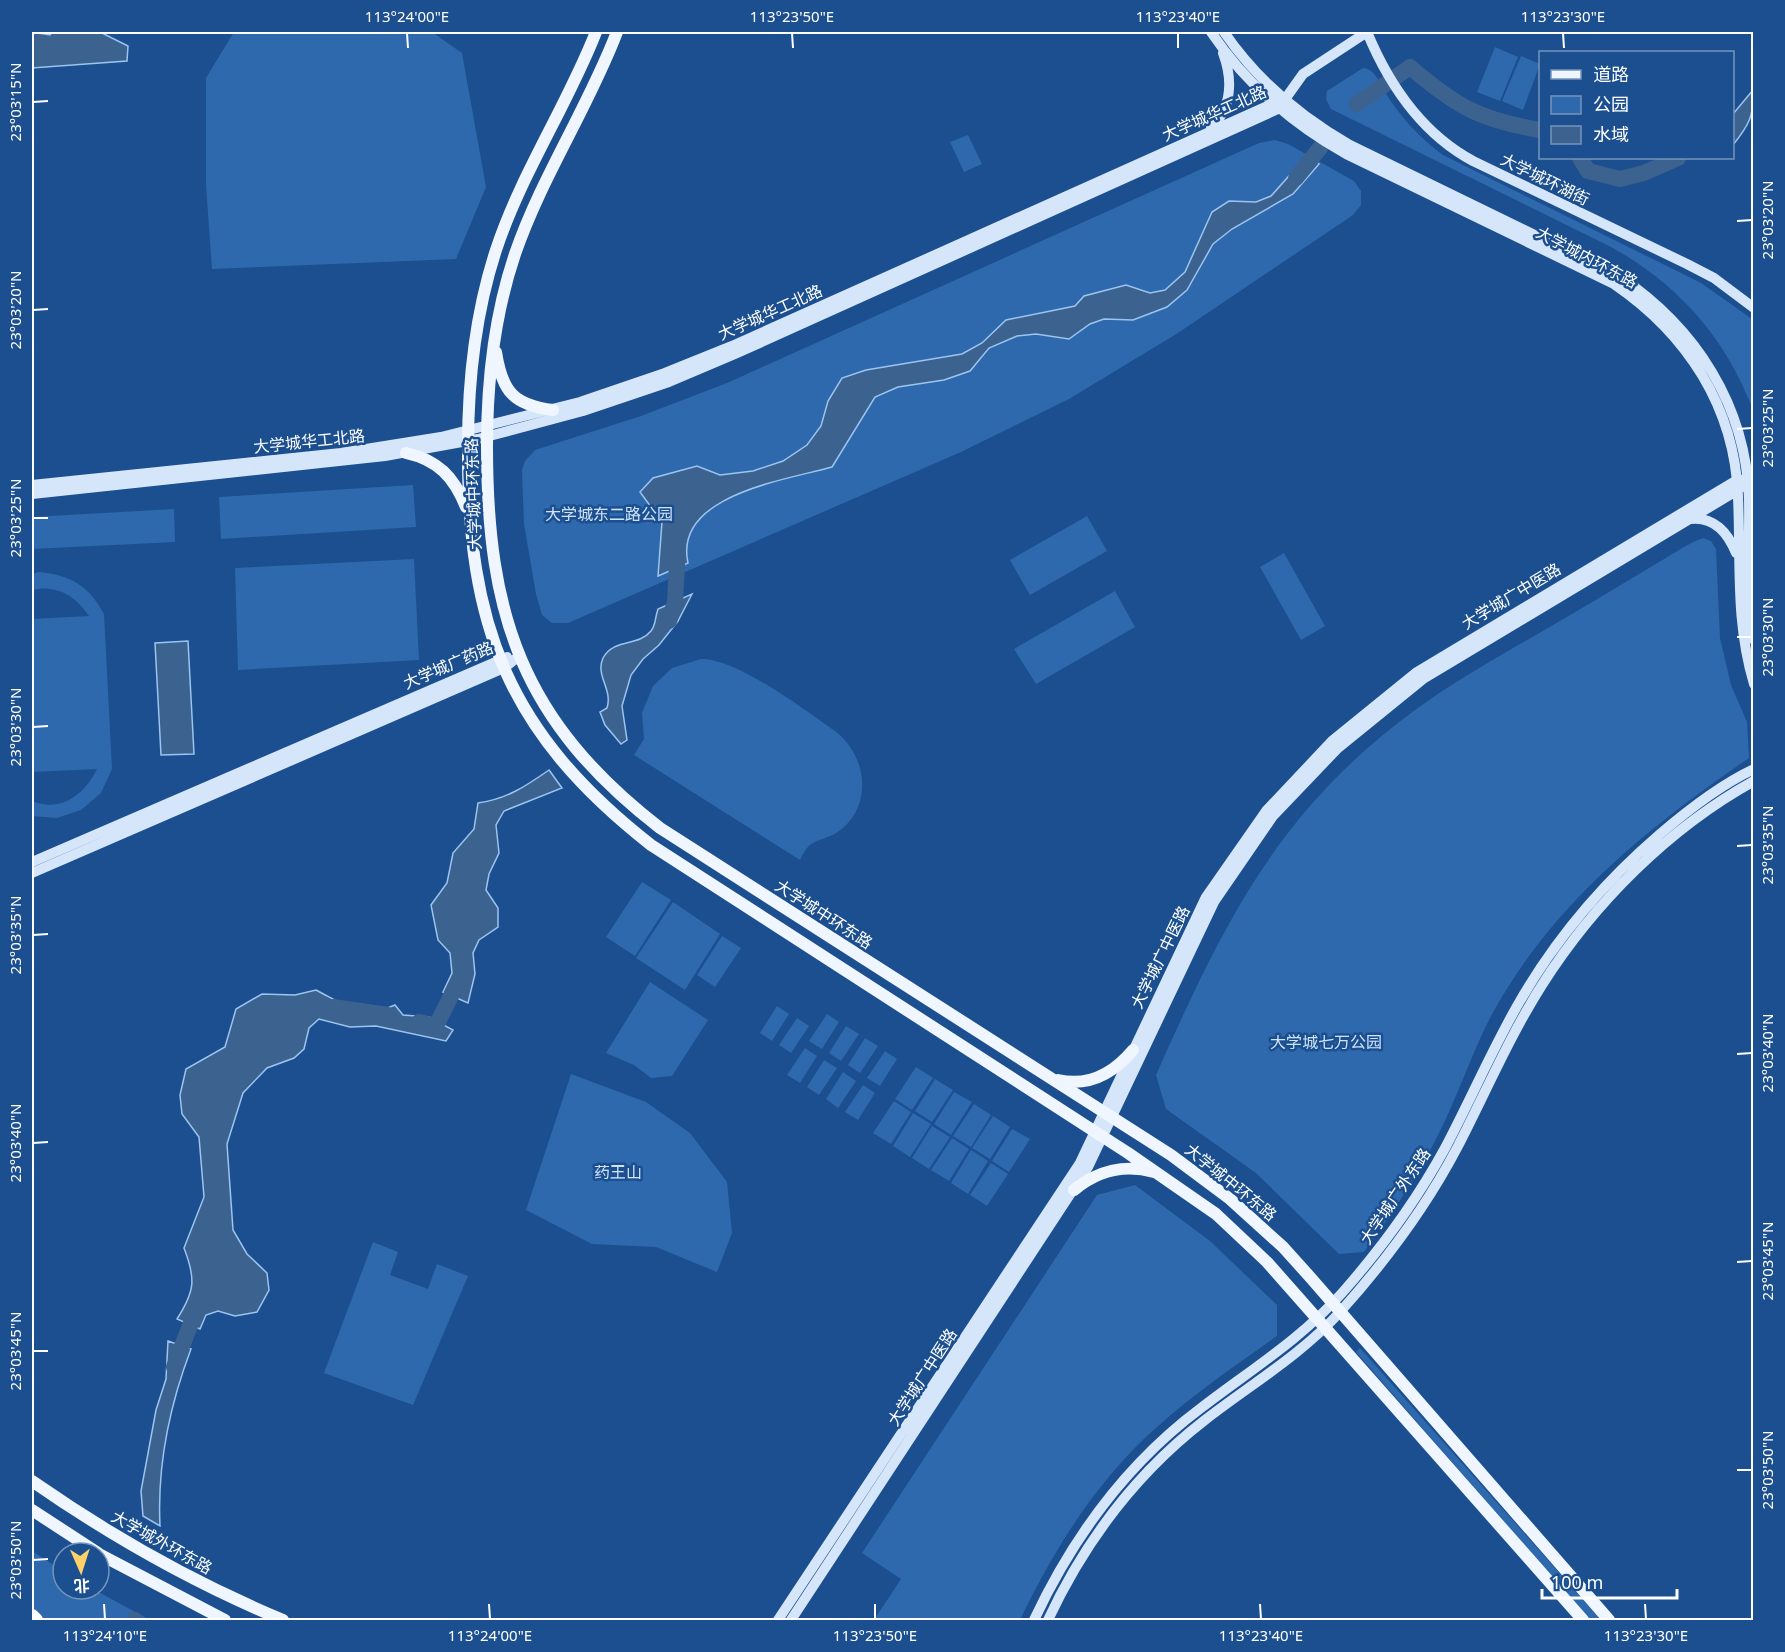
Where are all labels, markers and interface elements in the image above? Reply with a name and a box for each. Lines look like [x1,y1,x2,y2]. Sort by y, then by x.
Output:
text: 113°24'00"E [365,6,449,26]
text: 113°23'50"E [750,6,834,26]
text: 113°23'40"E [1136,6,1220,26]
text: 113°23'30"E [1521,6,1605,26]
legend [1539,51,1734,159]
text: 道路 [1593,62,1629,86]
text: 23°03'15"N [5,63,25,141]
street label: 大学城华工北路 [1158,80,1270,146]
text: 公园 [1593,92,1629,116]
text: 水域 [1593,122,1629,146]
street label: 大学城环湖街 [1497,148,1593,210]
text: 23°03'20"N [1757,181,1777,259]
street label: 大学城内环东路 [1532,221,1642,293]
text: 23°03'20"N [5,271,25,349]
street label: 大学城华工北路 [714,279,826,345]
text: 23°03'25"N [1757,389,1777,467]
street label: 大学城华工北路 [252,424,366,458]
street label: 大学城中环东路 [460,438,486,550]
text: 23°03'25"N [5,479,25,557]
park label: 大学城东二路公园 [545,503,673,525]
street label: 大学城广中医路 [1457,558,1565,634]
text: 23°03'30"N [1757,598,1777,676]
street label: 大学城广药路 [400,636,496,694]
text: 23°03'30"N [5,688,25,766]
text: 23°03'35"N [1757,806,1777,884]
street label: 大学城中环东路 [771,874,877,954]
text: 23°03'35"N [5,896,25,974]
street label: 大学城广中医路 [1126,902,1194,1012]
text: 23°03'40"N [1757,1014,1777,1092]
park label: 大学城七万公园 [1270,1031,1382,1053]
text: 23°03'40"N [5,1104,25,1182]
street label: 大学城中环东路 [1181,1138,1281,1226]
street label: 大学城广外东路 [1355,1143,1435,1249]
park label: 药王山 [594,1161,642,1183]
text: 23°03'45"N [1757,1222,1777,1300]
text: 23°03'45"N [5,1312,25,1390]
street label: 大学城广中医路 [882,1324,962,1430]
text: 23°03'50"N [1757,1431,1777,1509]
street label: 大学城外环东路 [108,1505,216,1579]
text: 23°03'50"N [5,1521,25,1599]
north arrow [51,1541,111,1601]
scale bar [1542,1562,1677,1600]
text: 100 m [1551,1570,1603,1594]
text: 北 [73,1575,90,1597]
text: 113°24'10"E [63,1625,147,1645]
text: 113°24'00"E [448,1625,532,1645]
text: 113°23'50"E [833,1625,917,1645]
text: 113°23'40"E [1219,1625,1303,1645]
text: 113°23'30"E [1604,1625,1688,1645]

